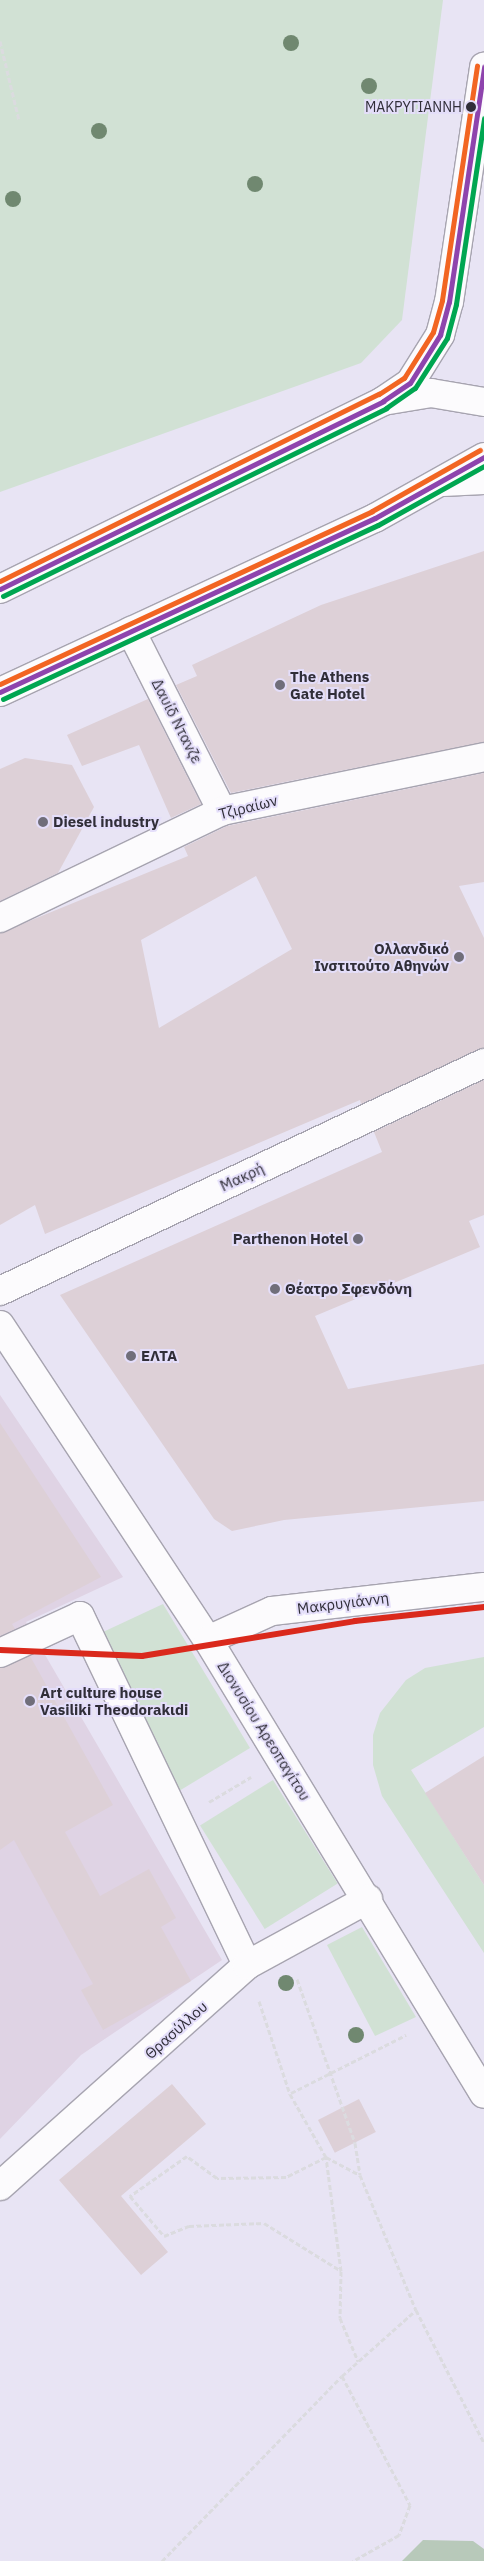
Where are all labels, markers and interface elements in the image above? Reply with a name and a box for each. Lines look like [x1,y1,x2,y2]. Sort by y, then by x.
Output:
place label: ΜΑΚΡΥΓΙΑΝΝΗ [365,99,462,115]
marker: ΜΑΚΡΥΓΙΑΝΝΗ [466,102,476,112]
place label: The Athens Gate Hotel [290,667,369,702]
street label: Δαυίδ Ντανζε [148,676,206,766]
marker: The Athens Gate Hotel [274,679,286,691]
street label: Τζιραίων [217,791,279,823]
place label: Diesel industry [53,813,159,831]
marker: Diesel industry [37,816,49,828]
place label: Ολλανδικό Ινστιτούτο Αθηνών [314,939,449,974]
marker: Ολλανδικό Ινστιτούτο Αθηνών [453,951,465,963]
street label: Μακρή [217,1159,267,1195]
place label: Parthenon Hotel [233,1230,348,1248]
marker: Parthenon Hotel [352,1233,364,1245]
place label: Θέατρο Σφενδόνη [285,1280,412,1298]
marker: Θέατρο Σφενδόνη [269,1283,281,1295]
place label: ΕΛΤΑ [141,1347,177,1365]
marker: ΕΛΤΑ [125,1350,137,1362]
street label: Μακρυγιάννη [296,1588,390,1618]
street label: Διονυσίου Αρεοπαγίτου [214,1658,314,1804]
place label: Art culture house Vasiliki Theodorakιdi [40,1683,188,1718]
marker: Art culture house Vasiliki Theodorakιdi [24,1695,36,1707]
street label: Θρασύλλου [141,1997,211,2063]

